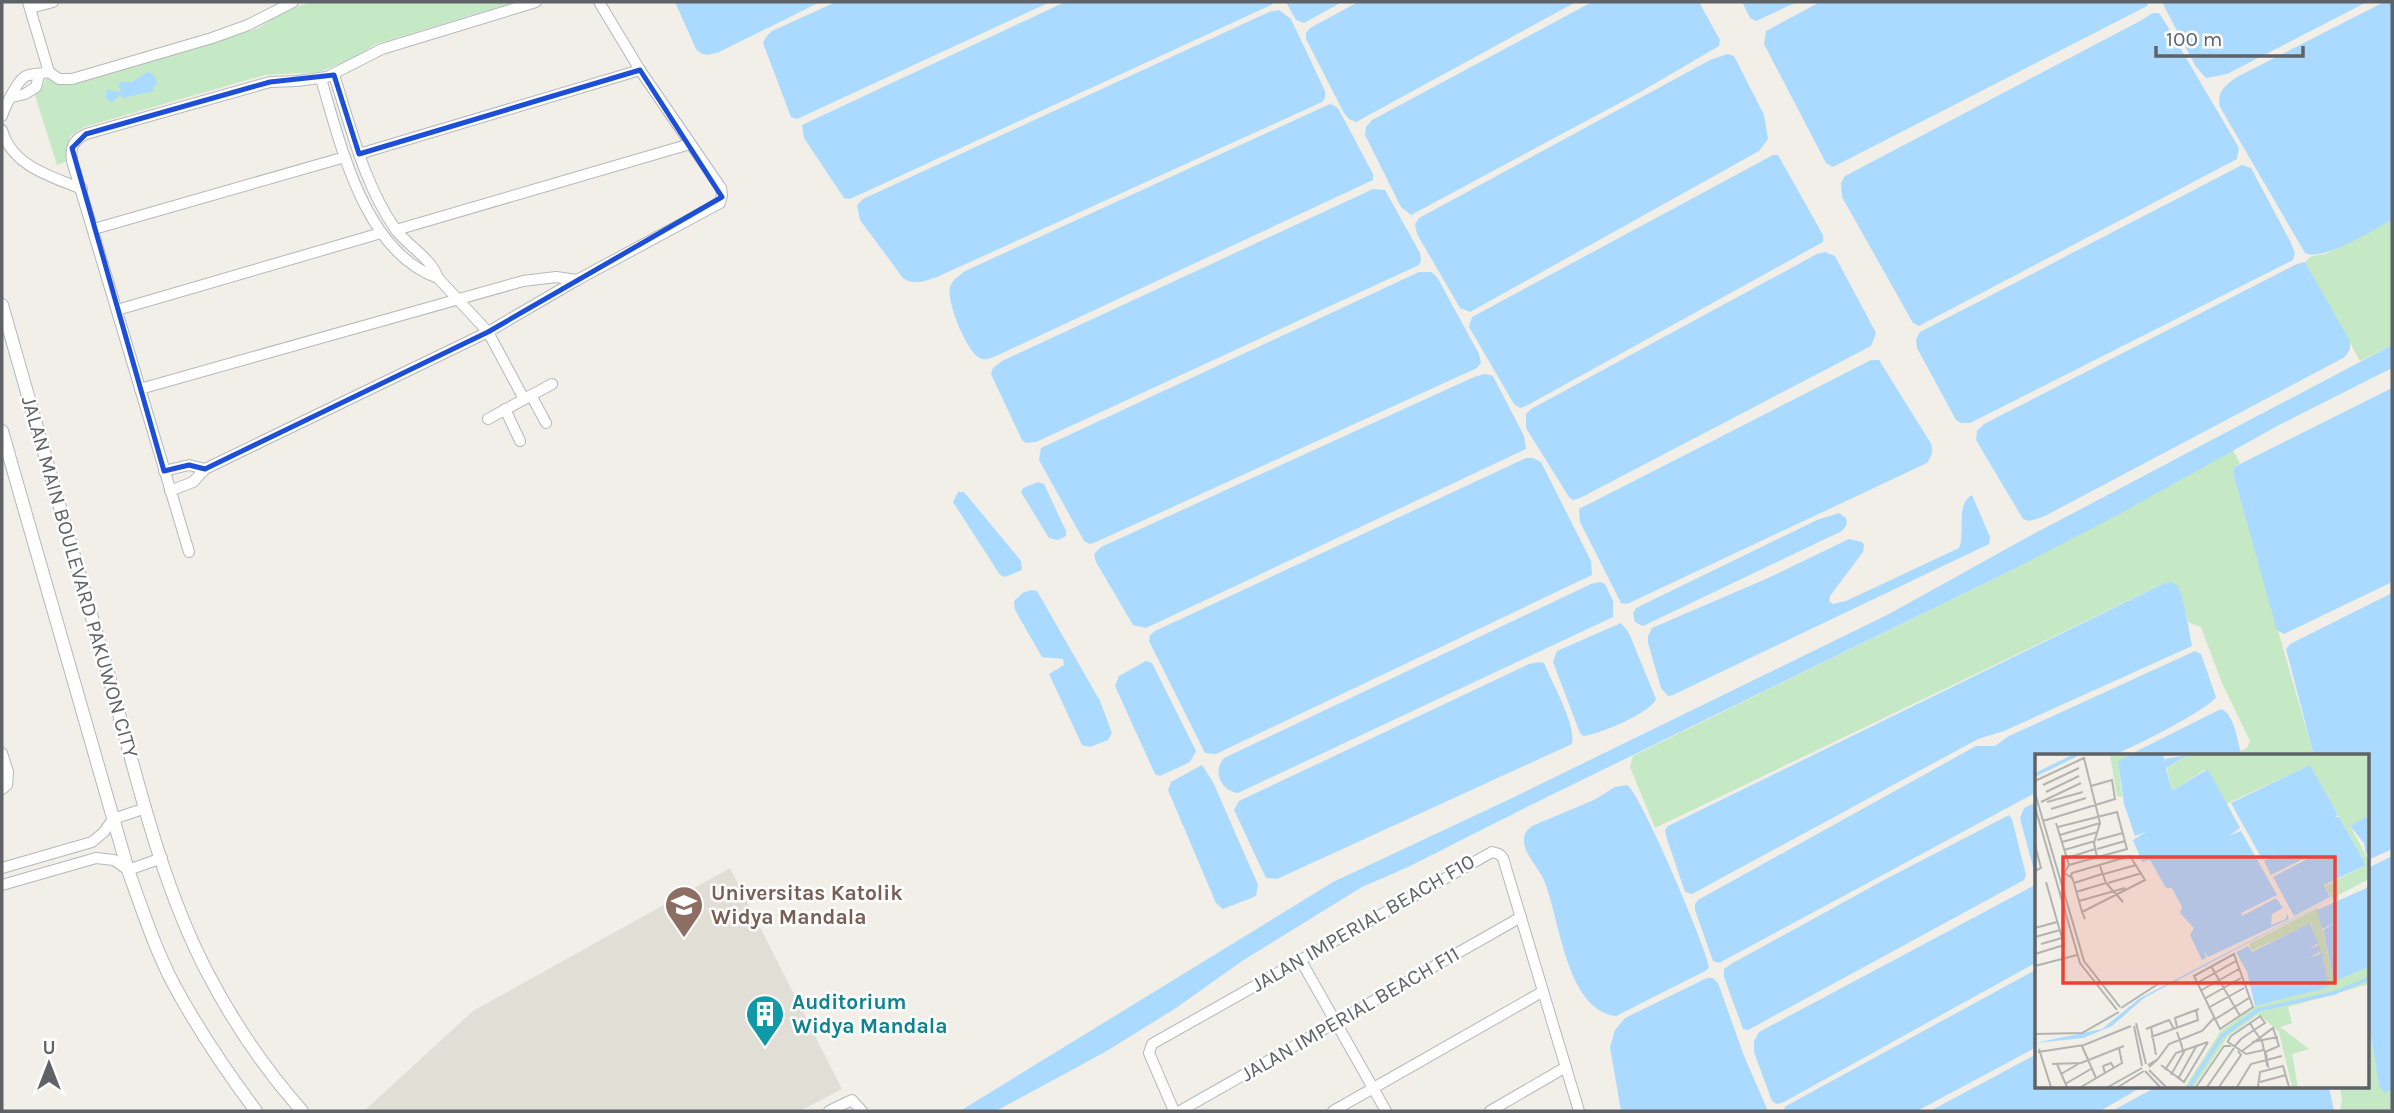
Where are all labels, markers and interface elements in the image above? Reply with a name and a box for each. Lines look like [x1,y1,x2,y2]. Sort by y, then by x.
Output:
scale bar [2156,14,2303,58]
text: 100 m [2166,27,2223,51]
street label: JALAN MAIN BOULEVARD PAKUWON CITY [17,393,143,761]
inset map [2035,754,2370,1088]
street label: JALAN IMPERIAL BEACH F10 [1247,849,1479,997]
place label: Universitas Katolik Widya Mandala [711,881,903,929]
school or university icon: Universitas Katolik Widya Mandala [663,884,705,939]
street label: JALAN IMPERIAL BEACH F11 [1237,942,1463,1086]
place label: Auditorium Widya Mandala [792,990,947,1038]
building icon: Auditorium Widya Mandala [744,993,786,1048]
north arrow [14,1029,84,1099]
text: U [42,1037,56,1059]

